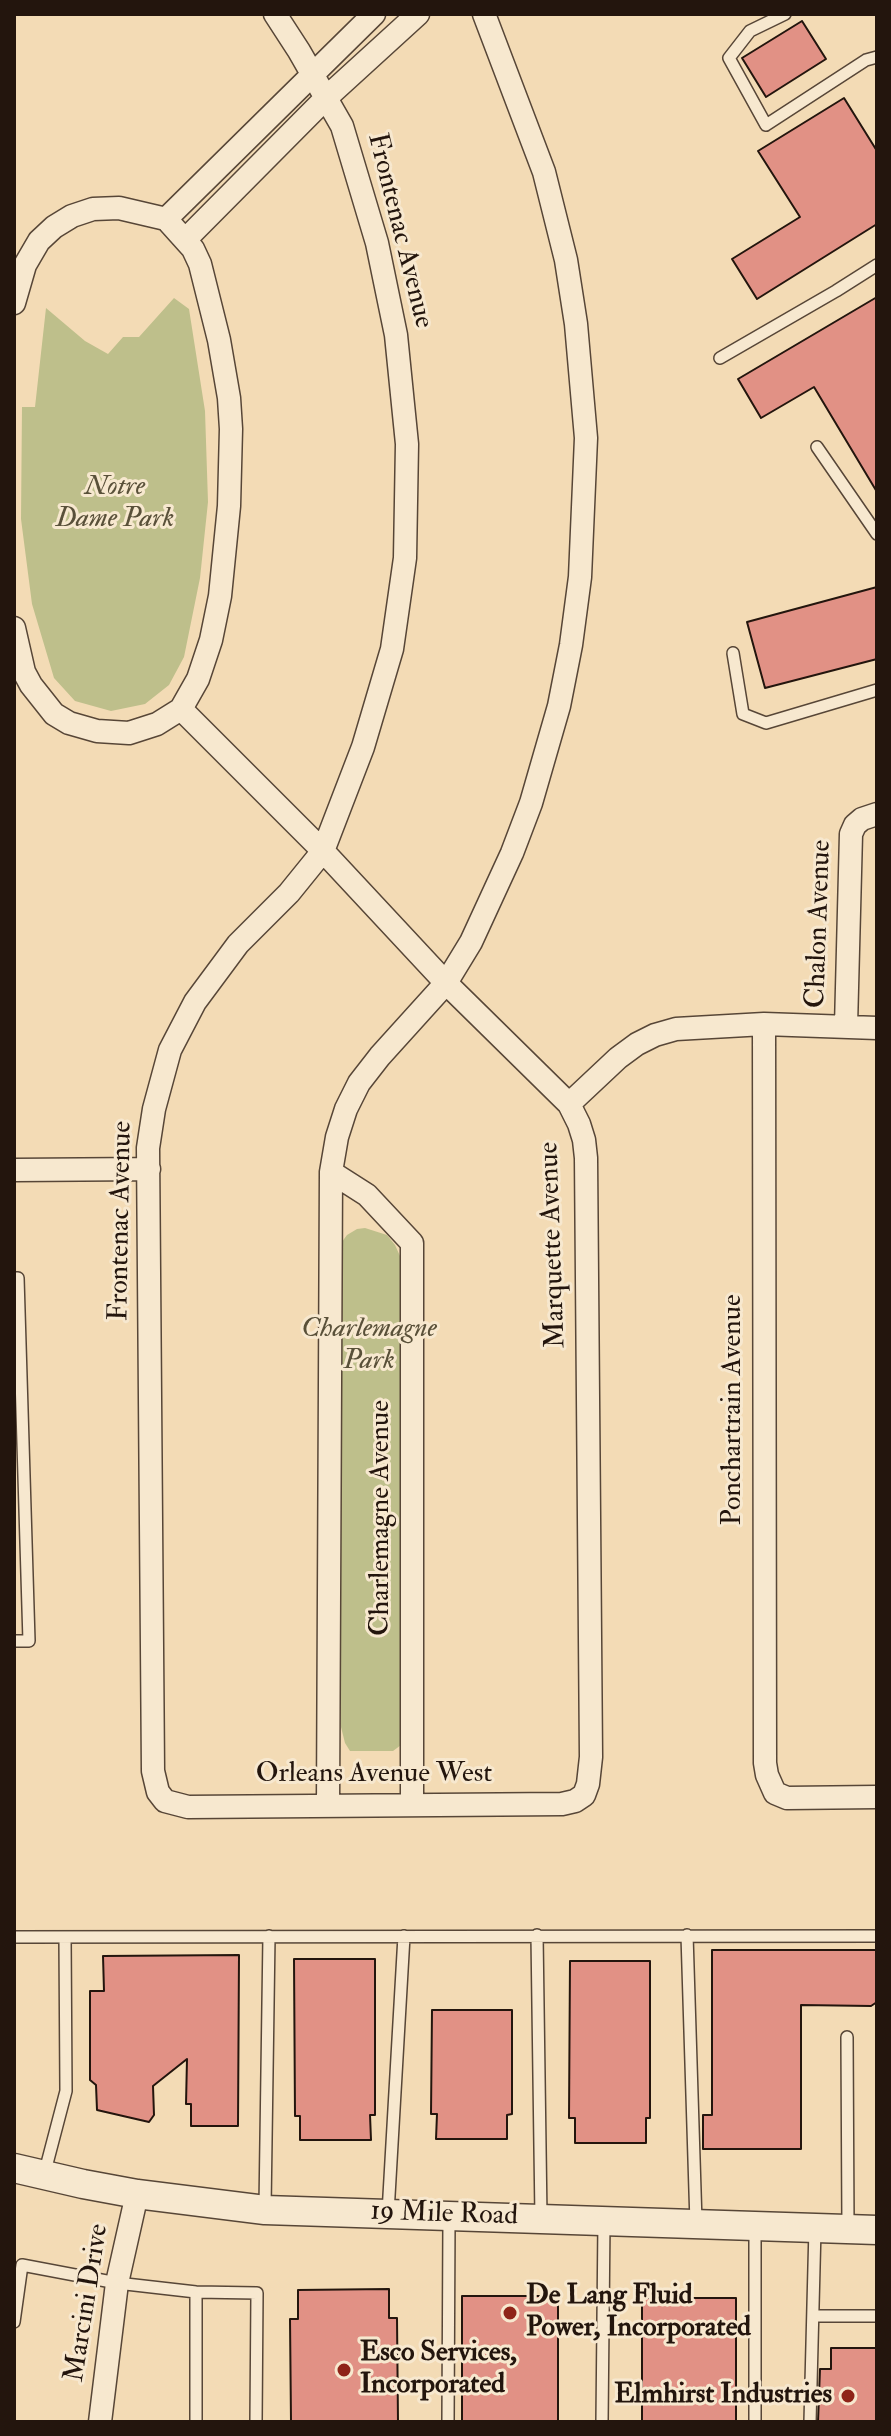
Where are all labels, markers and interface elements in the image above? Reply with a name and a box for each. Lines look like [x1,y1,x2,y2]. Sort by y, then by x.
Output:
street label: Frontenac Avenue [359,130,439,332]
park label: Notre Dame Park [56,471,174,537]
street label: Chalon Avenue [800,839,840,1009]
street label: Frontenac Avenue [103,1121,141,1321]
street label: Marquette Avenue [534,1141,574,1349]
street label: Ponchartrain Avenue [717,1294,751,1526]
park label: Charlemagne Park [301,1313,437,1379]
street label: Charlemagne Avenue [365,1400,399,1636]
street label: Orleans Avenue West [256,1758,492,1792]
street label: 19 Mile Road [370,2196,518,2234]
street label: Marcini Drive [59,2222,117,2384]
place label: De Lang Fluid Power, Incorporated [526,2280,751,2346]
marker: De Lang Fluid Power, Incorporated [501,2304,519,2322]
place label: Esco Services, Incorporated [360,2337,517,2403]
marker: Esco Services, Incorporated [335,2361,353,2379]
place label: Elmhirst Industries [614,2379,832,2413]
marker: Elmhirst Industries [839,2387,857,2405]

